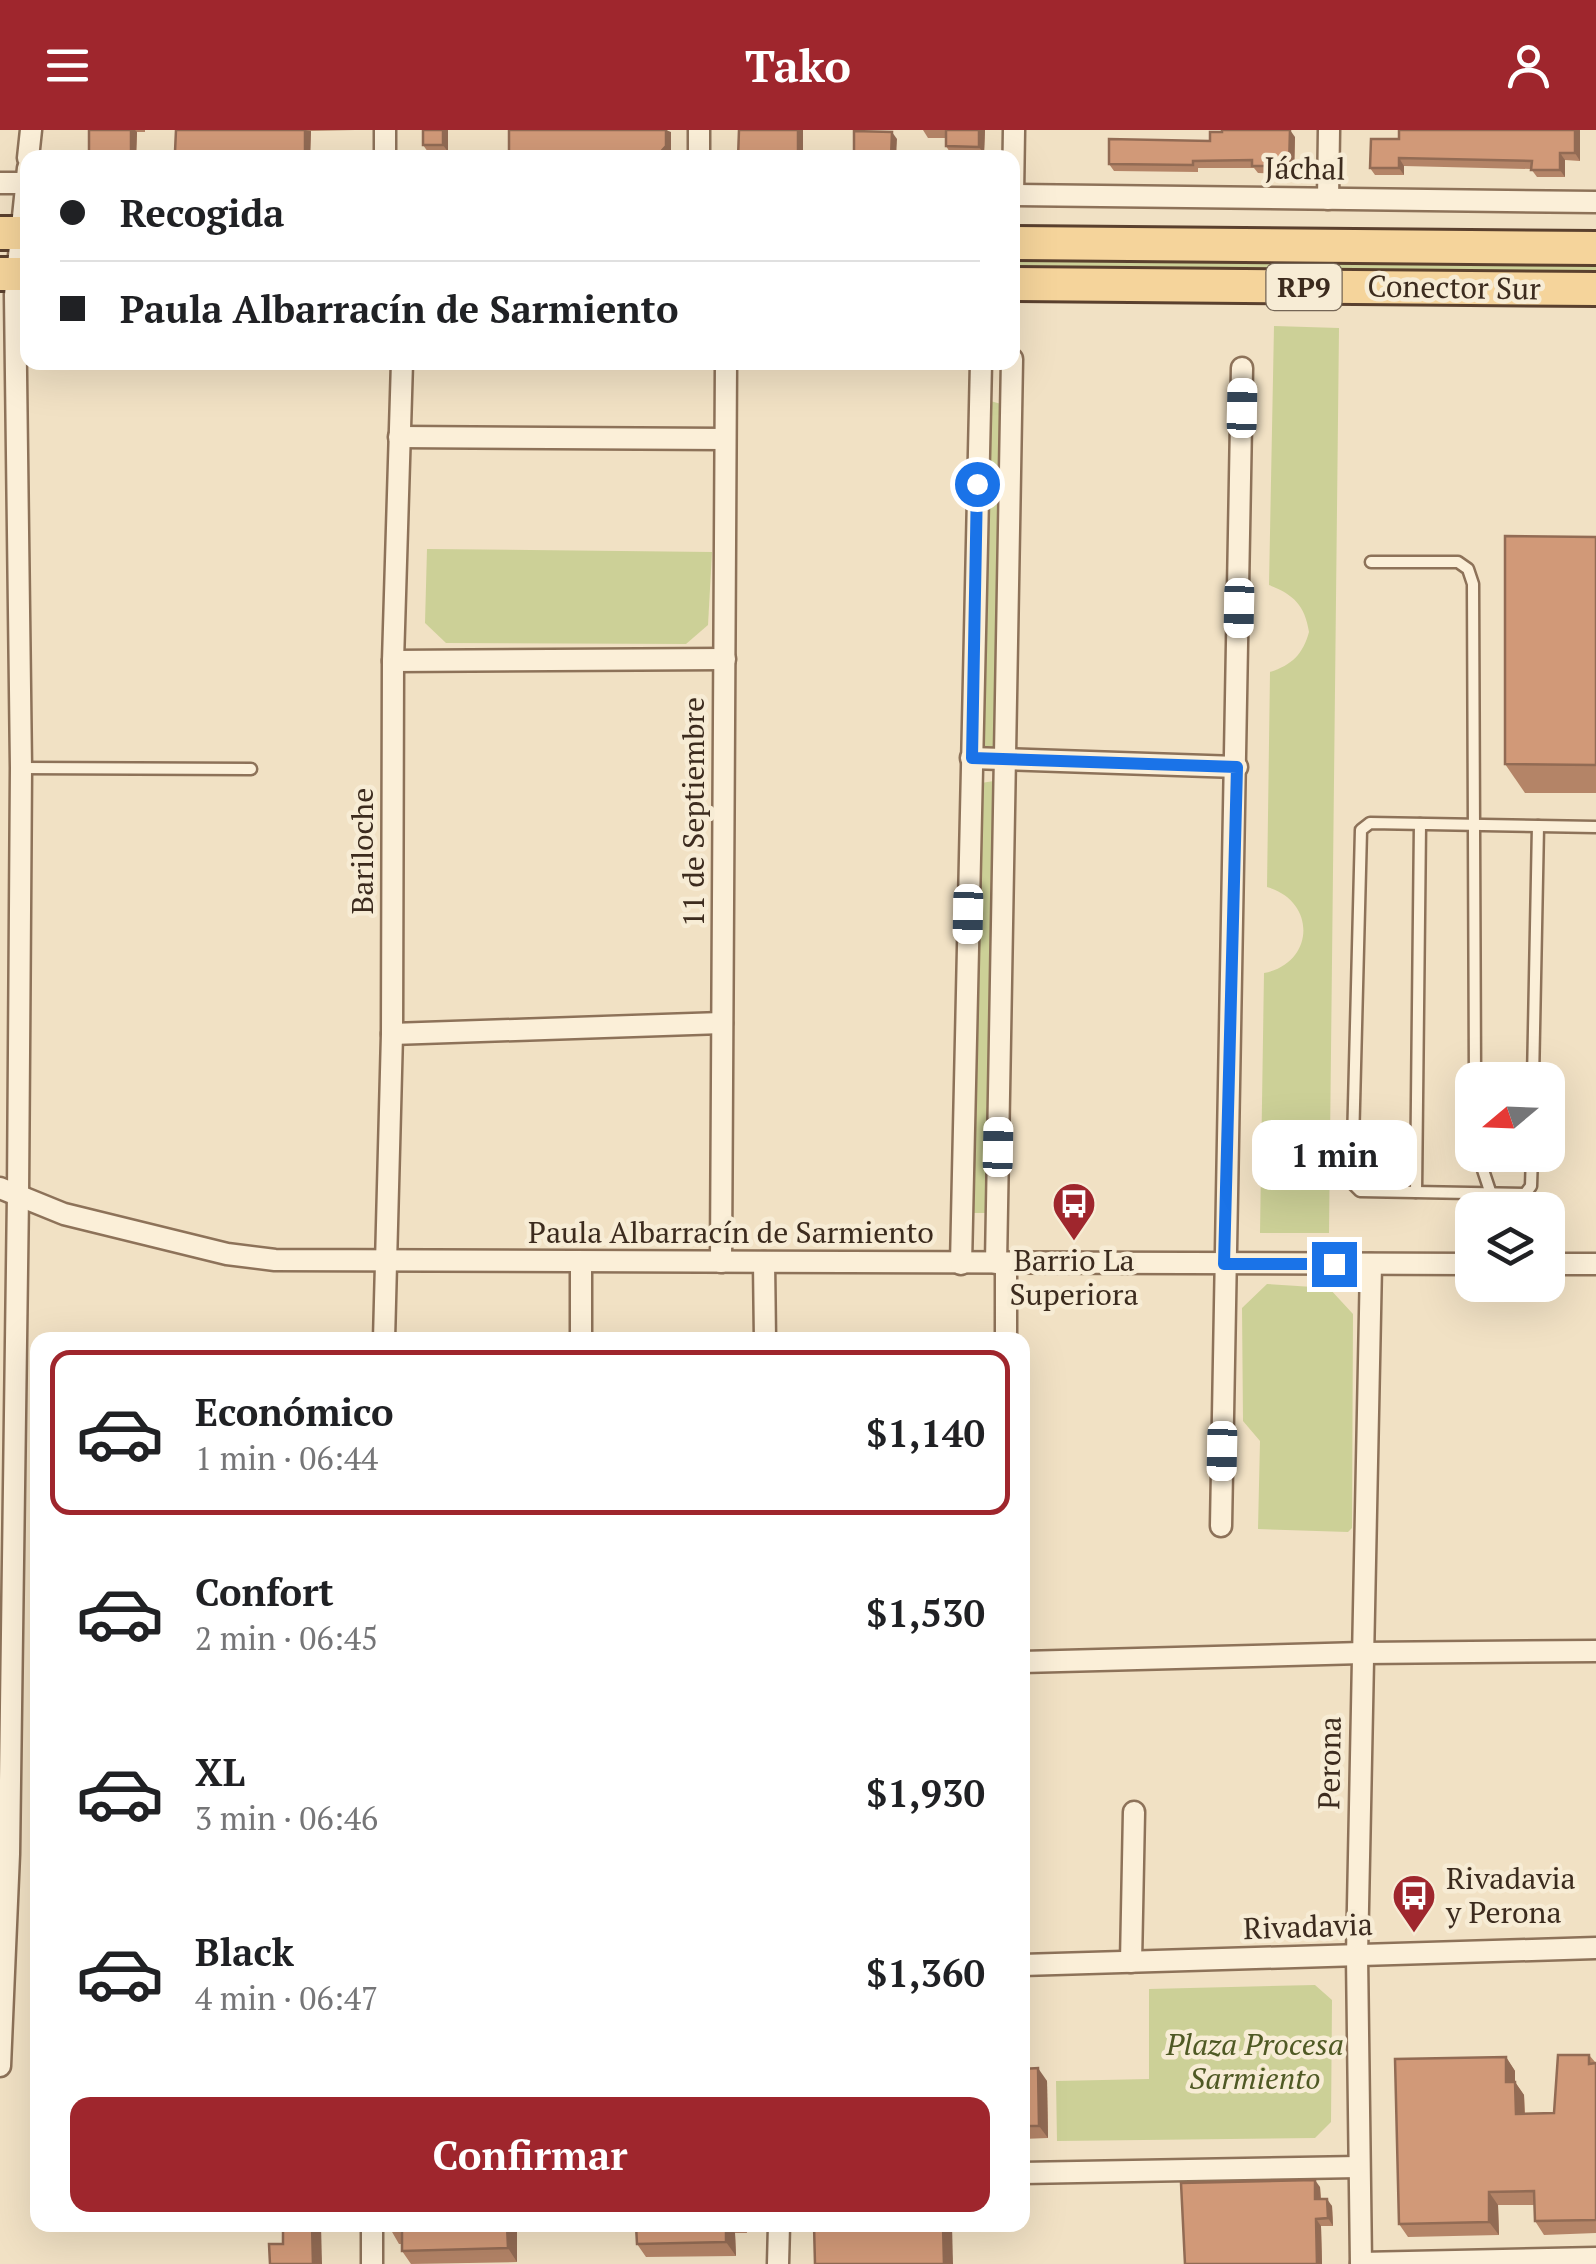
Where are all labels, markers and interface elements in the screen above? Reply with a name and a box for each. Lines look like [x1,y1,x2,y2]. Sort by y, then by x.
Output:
text: Tako [745,35,851,95]
icon: menu [40,38,95,93]
icon: person [1501,38,1556,93]
street label: Jáchal [1264,147,1346,189]
text: Recogida [120,188,284,238]
road number: RP9 [1266,264,1342,310]
street label: Conector Sur [1367,265,1542,309]
text: Paula Albarracín de Sarmiento [120,284,679,334]
car [1226,378,1258,438]
route start [955,462,1000,507]
car [1223,578,1255,638]
street label: 11 de Septiembre [673,697,713,927]
street label: Bariloche [342,788,382,914]
car [952,884,984,944]
north arrow [1455,1062,1565,1172]
map controls [1455,1062,1565,1302]
car [982,1117,1014,1177]
callout: 1 min [1252,1119,1416,1189]
text: 1 min [1291,1134,1378,1176]
bus stop icon: Barrio La Superiora [1051,1181,1097,1242]
button: layers [1455,1192,1565,1302]
street label: Paula Albarracín de Sarmiento [528,1212,934,1252]
place label: Barrio La Superiora [1009,1240,1139,1314]
route end [1312,1242,1357,1287]
text: Económico [195,1387,394,1437]
icon: car [75,1388,165,1478]
text: $1,140 [866,1408,985,1458]
car [1206,1421,1238,1481]
text: 1 min · 06:44 [195,1437,378,1479]
text: Confort [195,1567,334,1617]
icon: car [75,1568,165,1658]
text: $1,530 [866,1588,985,1638]
text: 2 min · 06:45 [195,1617,378,1659]
street label: Perona [1308,1716,1350,1810]
text: XL [195,1747,245,1797]
icon: car [75,1748,165,1838]
text: $1,930 [866,1768,985,1818]
text: 3 min · 06:46 [195,1797,378,1839]
place label: Rivadavia y Perona [1445,1858,1576,1932]
bus stop icon: Rivadavia y Perona [1391,1873,1437,1934]
street label: Rivadavia [1242,1904,1373,1948]
text: Black [195,1927,294,1977]
icon: car [75,1928,165,2018]
text: $1,360 [866,1948,985,1998]
text: 4 min · 06:47 [195,1977,378,2019]
park label: Plaza Procesa Sarmiento [1165,2024,1344,2098]
button: Confirmar [70,2097,990,2212]

